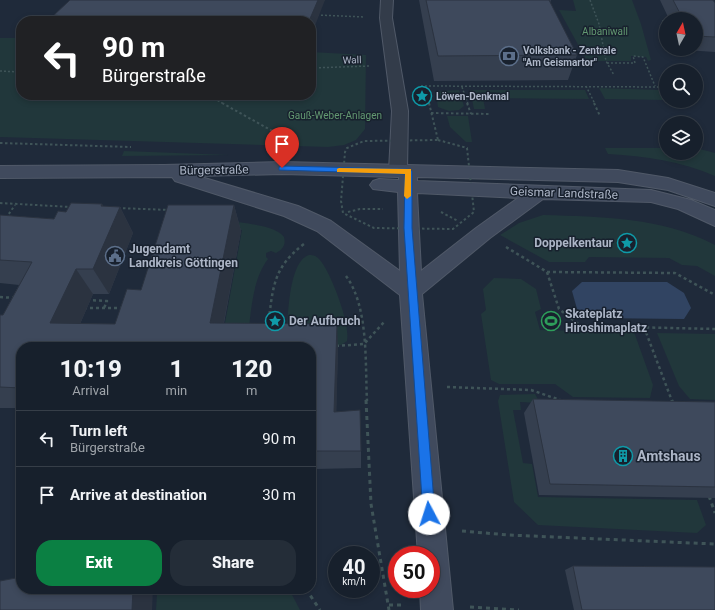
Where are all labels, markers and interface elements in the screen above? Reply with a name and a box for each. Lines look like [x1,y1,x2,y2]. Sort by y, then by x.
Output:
north arrow [659,12,703,56]
map controls [659,12,703,160]
park label: Albaniwall [582,26,628,37]
text: 90 m [102,31,165,64]
icon: left [36,32,88,84]
bank icon: Volksbank - Zentrale "Am Geismartor" [498,45,520,67]
place label: Volksbank - Zentrale "Am Geismartor" [523,45,617,68]
street label: Wall [342,54,362,66]
button: search [659,64,703,108]
text: Bürgerstraße [102,65,206,86]
place icon: Löwen-Denkmal [411,85,433,107]
place label: Löwen-Denkmal [436,91,509,102]
park label: Gauß-Weber-Anlagen [288,110,382,121]
button: layers [659,116,703,160]
pin [265,127,299,168]
icon: arrive [271,133,293,155]
street label: Bürgerstraße [179,162,249,178]
street label: Geismar Landstraße [510,184,618,202]
place icon: Doppelkentaur [616,232,638,254]
place label: Doppelkentaur [534,236,614,250]
place label: Jugendamt Landkreis Göttingen [129,242,238,270]
public building icon: Jugendamt Landkreis Göttingen [104,245,126,267]
place label: Skateplatz Hiroshimaplatz [565,307,647,335]
place icon: Der Aufbruch [264,310,286,332]
sports icon: Skateplatz Hiroshimaplatz [540,310,562,332]
place label: Der Aufbruch [289,314,361,328]
text: 10:19 [60,355,122,383]
text: 1 [169,355,183,383]
text: 120 [231,355,272,383]
text: Arrival [72,383,109,398]
text: min [166,383,187,398]
text: m [246,383,257,398]
text: Turn left [70,422,127,440]
icon: left [36,428,58,450]
text: 90 m [262,430,296,448]
text: Bürgerstraße [70,440,145,455]
building icon: Amtshaus [612,445,634,467]
place label: Amtshaus [637,448,701,464]
icon: arrive [36,484,58,506]
text: Arrive at destination [70,486,207,504]
text: 30 m [262,486,296,504]
position arrow [408,493,450,535]
button: Exit [36,540,162,586]
button: Share [170,540,296,586]
speed limit sign: 50 [388,546,440,598]
text: 40 [343,555,365,579]
text: km/h [342,576,366,587]

